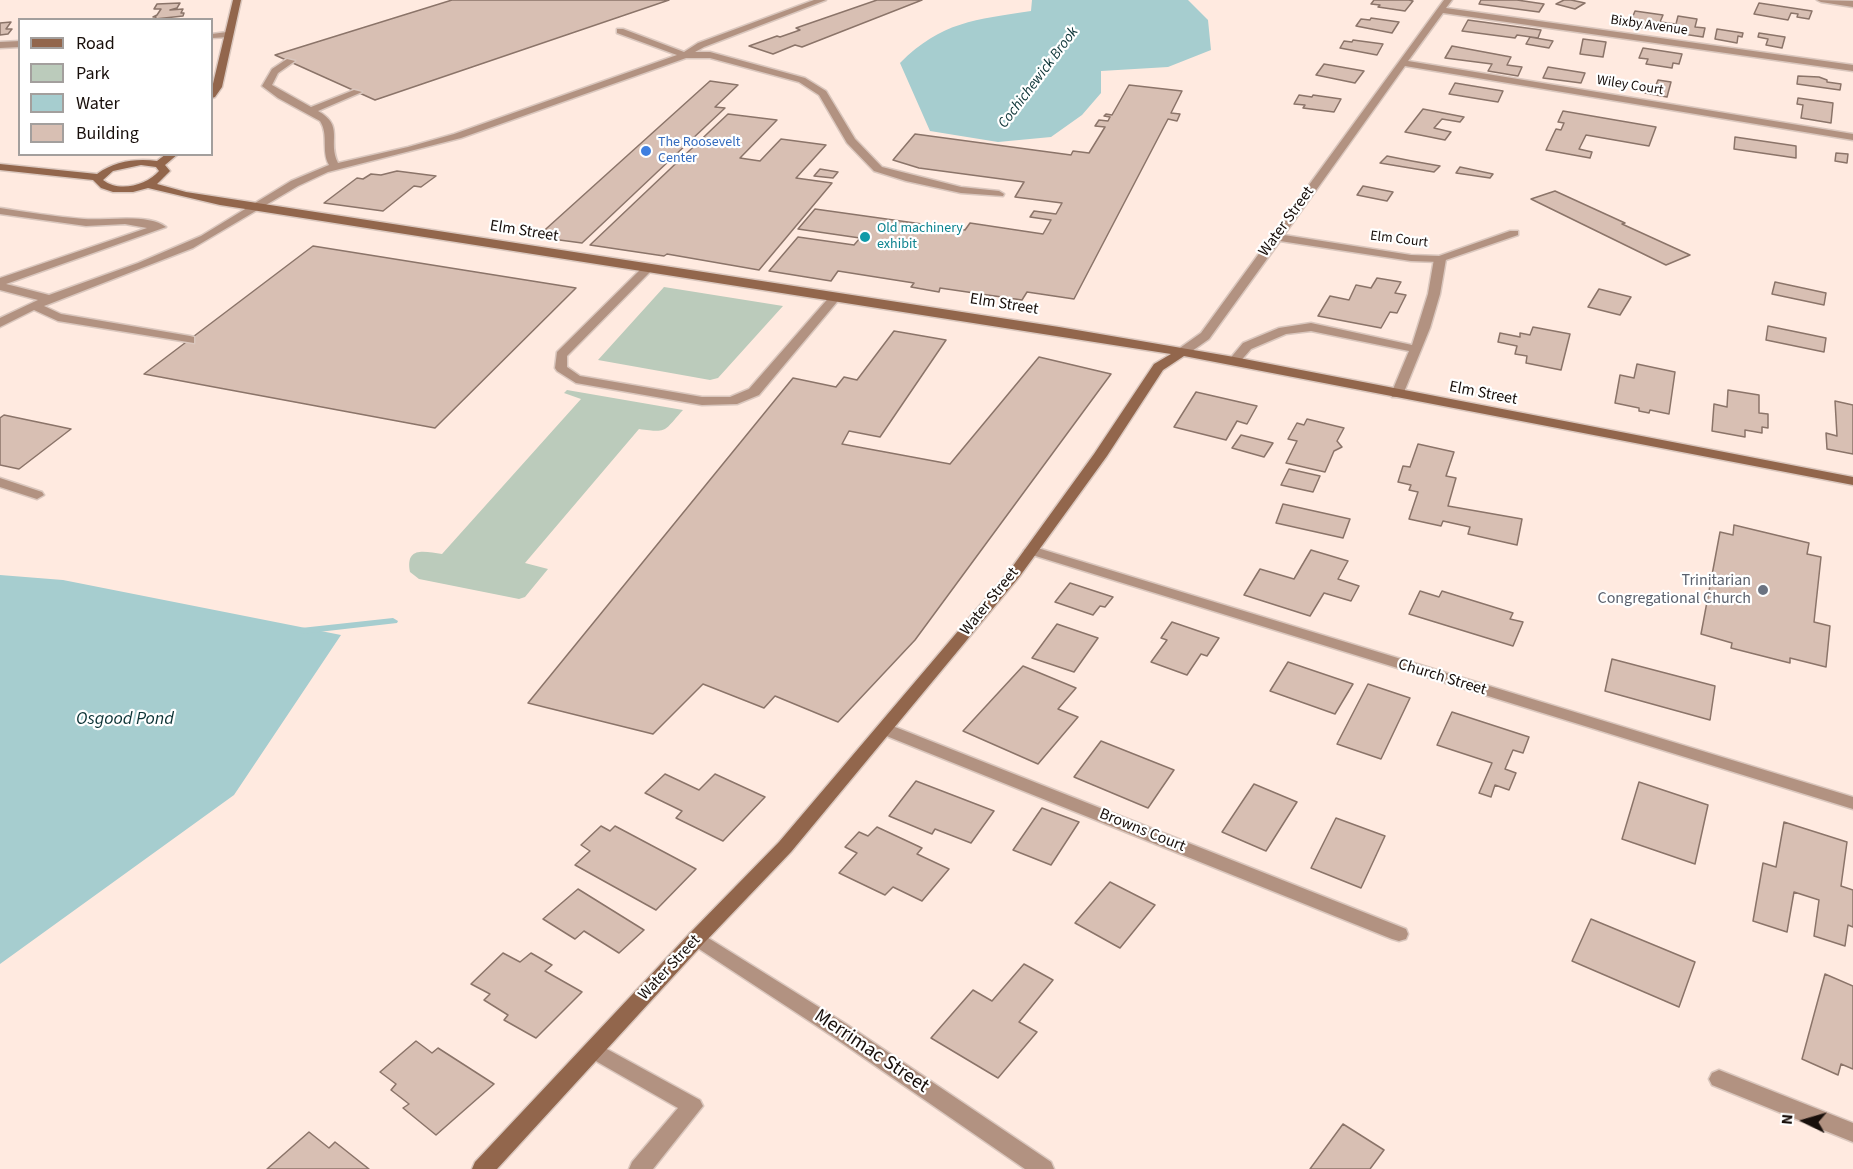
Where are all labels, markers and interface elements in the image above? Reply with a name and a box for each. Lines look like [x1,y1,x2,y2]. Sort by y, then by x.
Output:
street label: Bixby Avenue [1609,12,1689,40]
legend [18,18,213,156]
water label: Cochichewick Brook [995,24,1083,132]
text: Road [76,31,115,56]
text: Park [76,61,110,86]
street label: Wiley Court [1596,72,1664,100]
text: Water [76,91,120,116]
text: Building [76,121,139,146]
place label: The Roosevelt Center [658,135,740,168]
marker: The Roosevelt Center [639,144,653,158]
street label: Water Street [1255,183,1319,261]
street label: Elm Street [488,217,560,247]
place label: Old machinery exhibit [877,221,963,254]
street label: Elm Court [1369,228,1429,252]
marker: Old machinery exhibit [858,230,872,244]
street label: Elm Street [968,290,1040,320]
street label: Elm Street [1447,378,1519,410]
street label: Water Street [957,564,1023,640]
place label: Trinitarian Congregational Church [1598,571,1751,609]
marker: Trinitarian Congregational Church [1756,583,1770,597]
street label: Church Street [1396,655,1488,701]
water label: Osgood Pond [76,709,174,731]
street label: Browns Court [1096,805,1188,857]
street label: Water Street [635,931,705,1005]
street label: Merrimac Street [809,1005,933,1099]
north arrow [1775,1091,1835,1151]
text: N [1776,1113,1798,1126]

